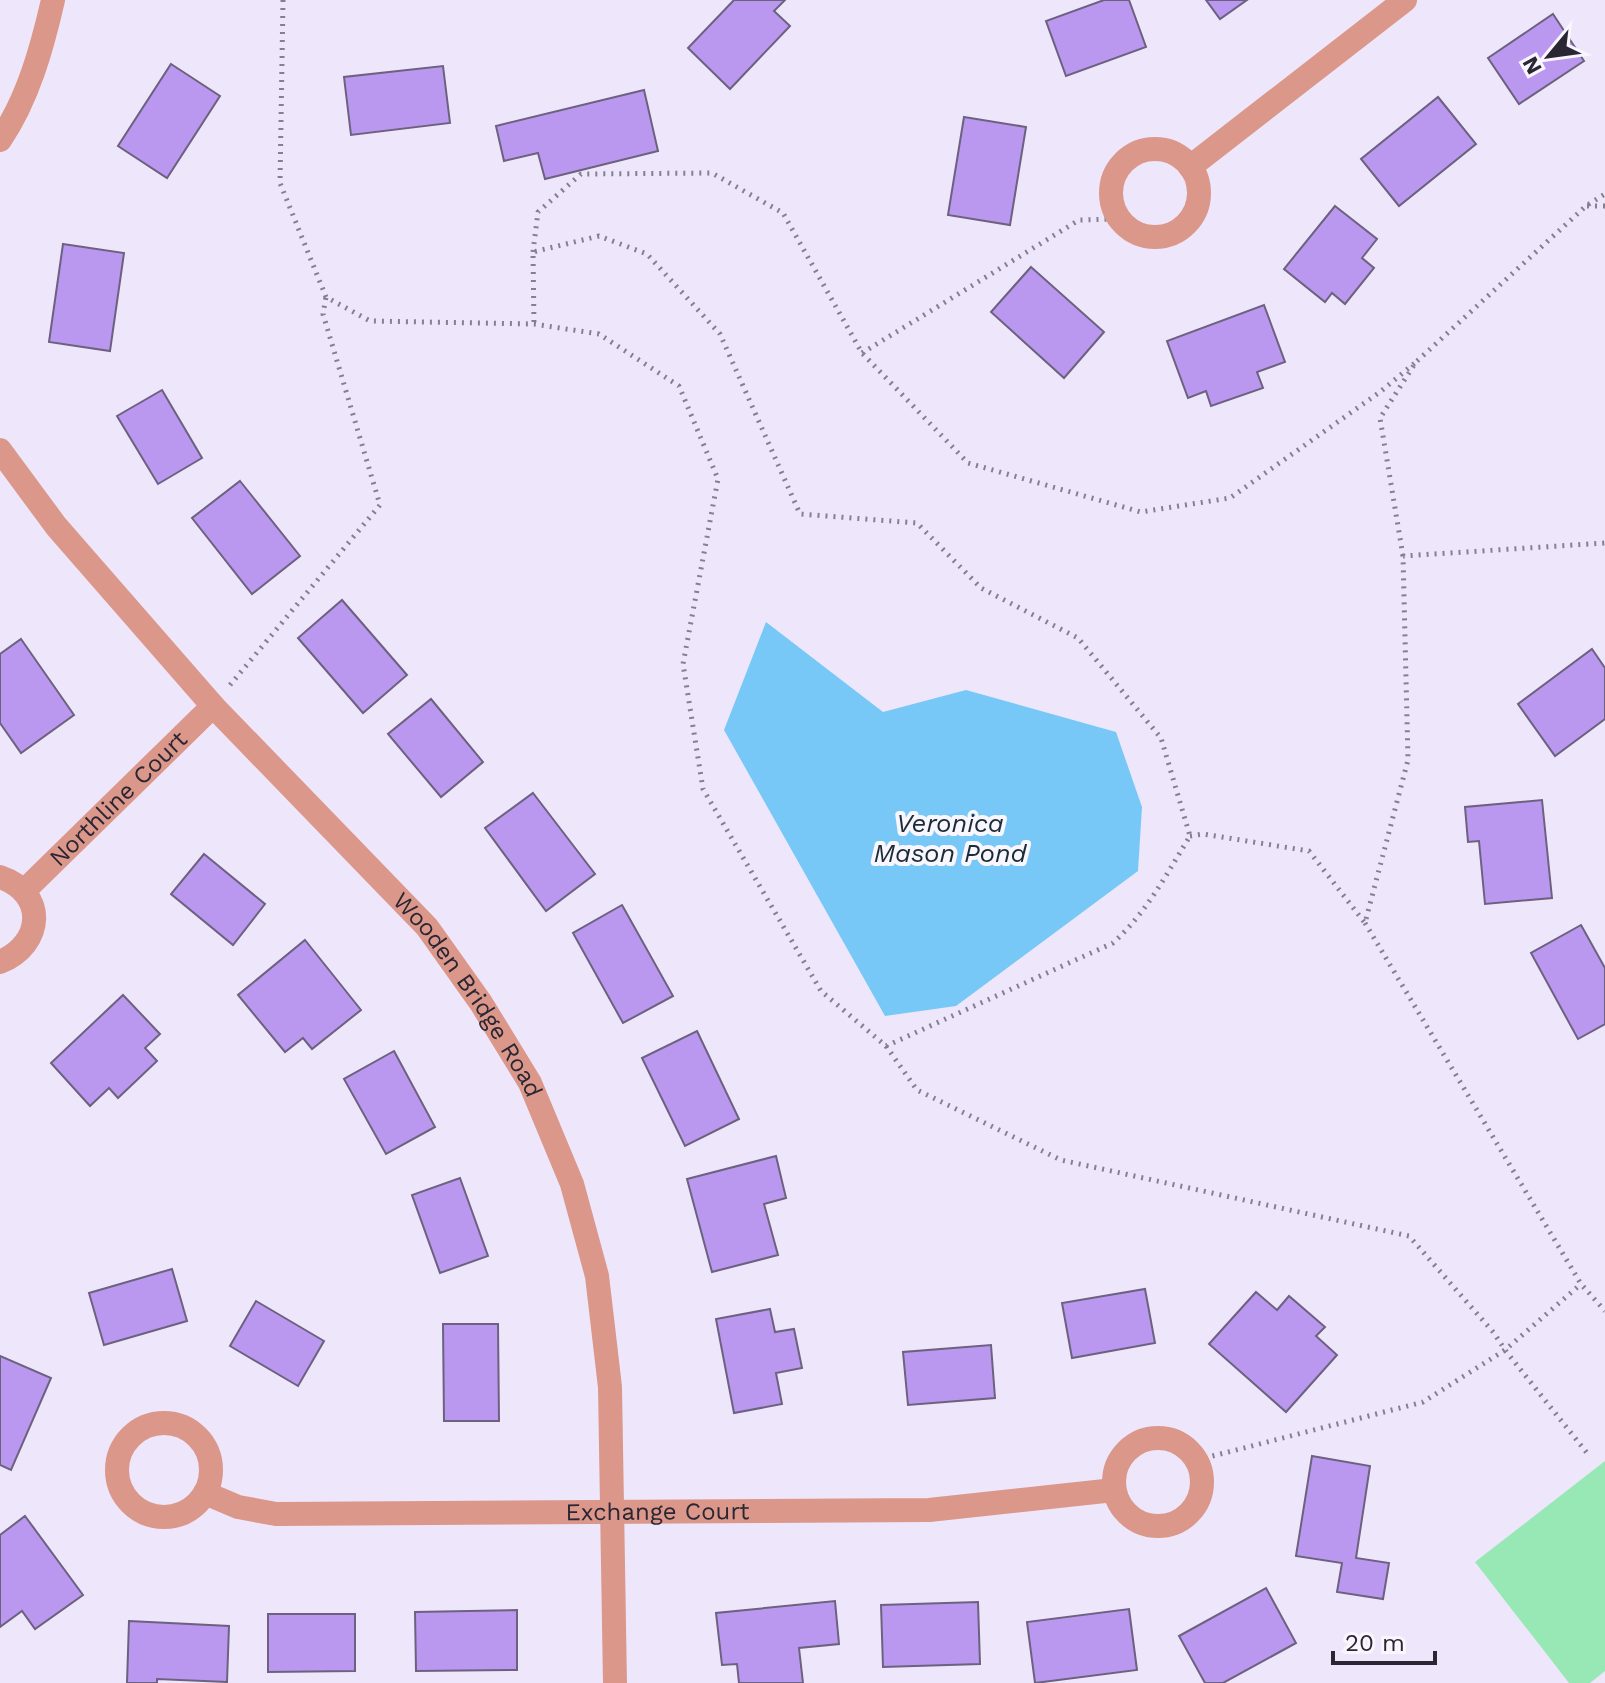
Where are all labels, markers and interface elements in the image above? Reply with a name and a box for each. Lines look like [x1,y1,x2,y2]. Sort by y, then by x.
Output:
north arrow [1509,16,1589,96]
text: N [1517,52,1547,79]
street label: Northline Court [44,725,193,872]
water label: Veronica Mason Pond [874,808,1027,868]
street label: Wooden Bridge Road [387,887,548,1101]
street label: Exchange Court [565,1497,750,1526]
scale bar [1333,1615,1435,1665]
text: 20 m [1345,1629,1405,1657]

